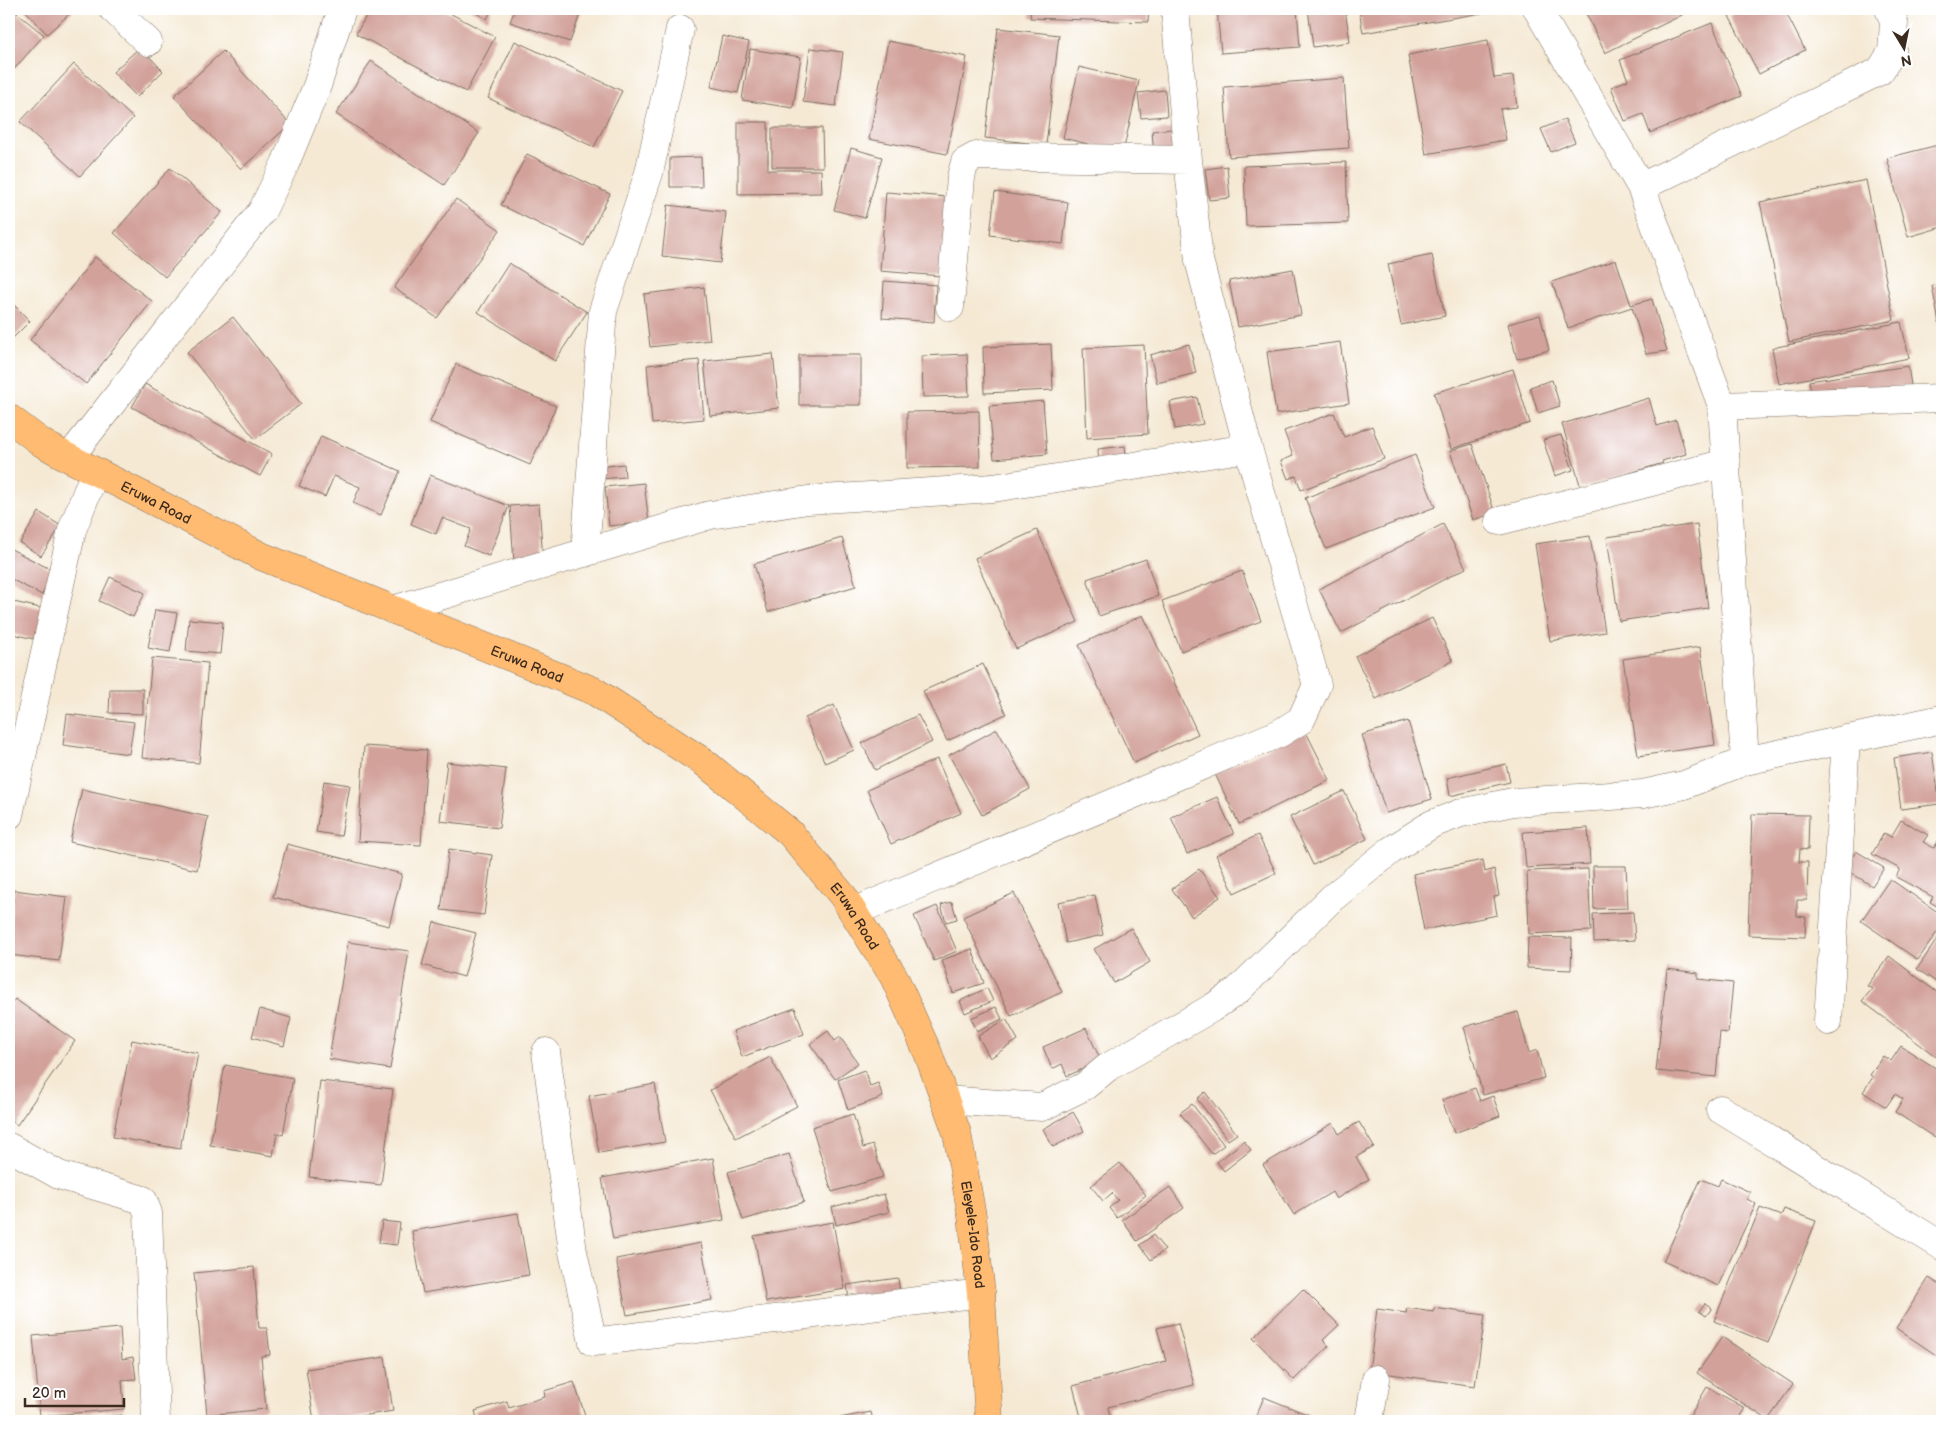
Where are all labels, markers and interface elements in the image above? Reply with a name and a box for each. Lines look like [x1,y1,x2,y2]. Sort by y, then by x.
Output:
north arrow [1878,22,1928,72]
text: N [1900,51,1913,70]
street label: Eruwa Road [118,478,194,528]
street label: Eruwa Road [488,642,566,687]
street label: Eruwa Road [826,879,883,953]
street label: Eleyele-Ido Road [957,1179,988,1290]
scale bar [25,1375,124,1407]
text: 20 m [32,1384,66,1403]

